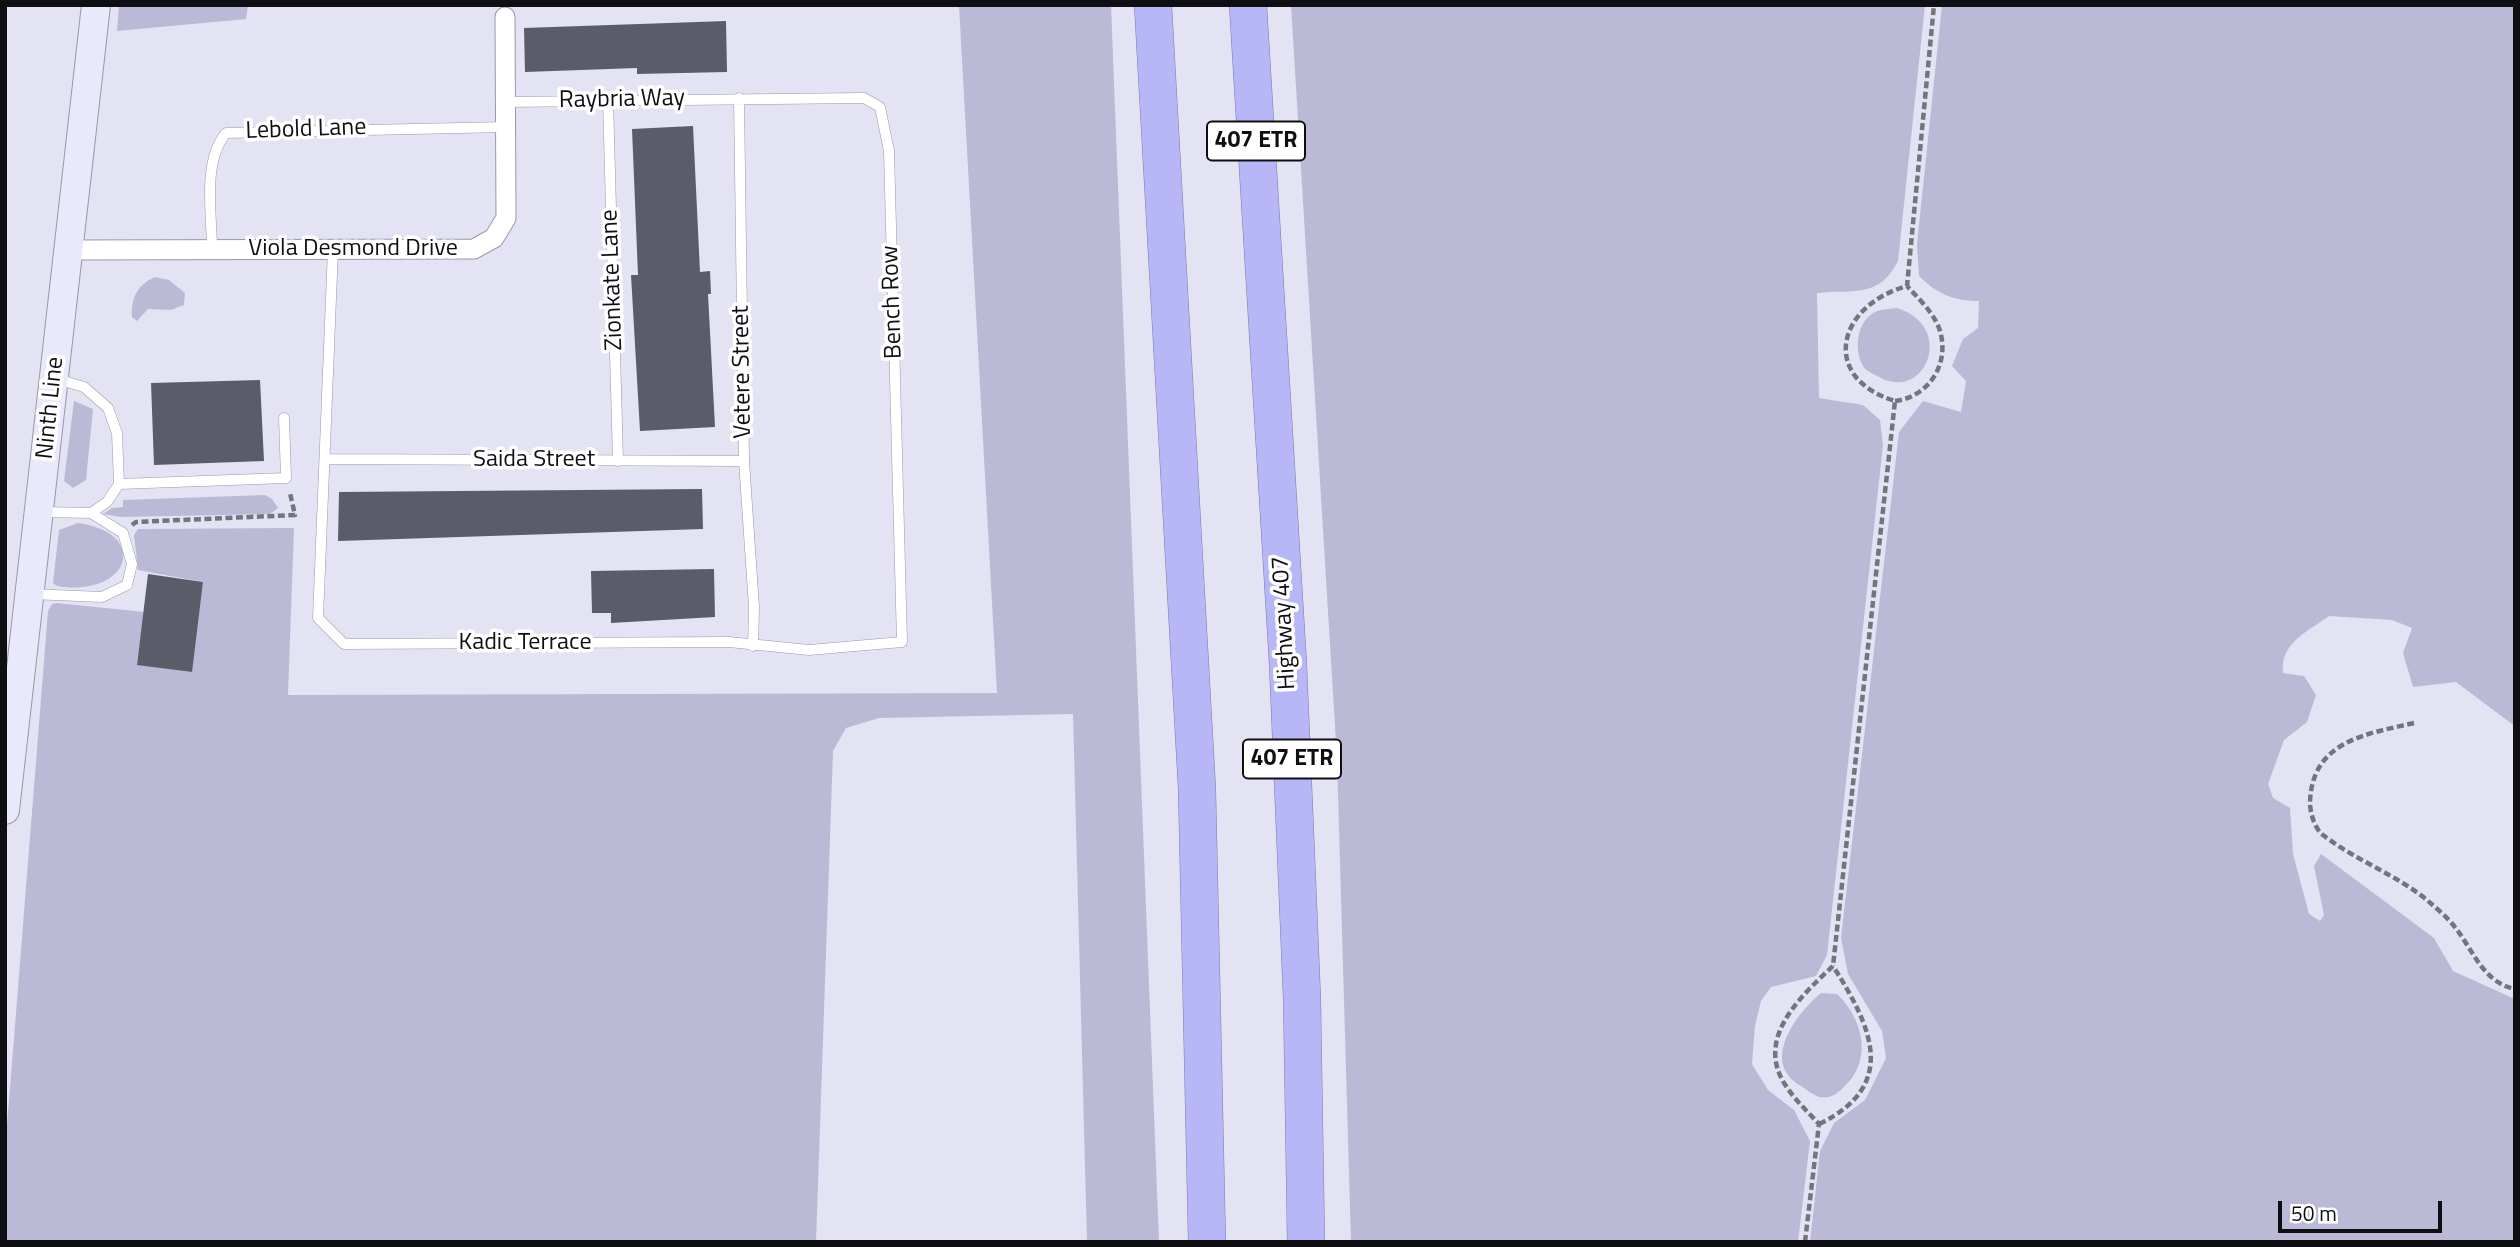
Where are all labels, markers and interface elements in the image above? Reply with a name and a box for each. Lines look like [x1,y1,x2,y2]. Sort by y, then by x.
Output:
street label: Raybria Way [559,85,685,115]
street label: Lebold Lane [245,114,367,146]
road number: 407 ETR [1207,122,1305,160]
street label: Zionkate Lane [596,209,630,351]
street label: Viola Desmond Drive [248,235,458,263]
street label: Bench Row [877,245,909,359]
street label: Vetere Street [727,305,759,439]
street label: Ninth Line [31,355,71,461]
street label: Saida Street [473,446,595,474]
street label: Highway 407 [1267,555,1303,691]
street label: Kadic Terrace [458,629,592,657]
road number: 407 ETR [1243,740,1341,778]
scale bar [2282,1188,2446,1232]
text: 50 m [2291,1197,2337,1229]

